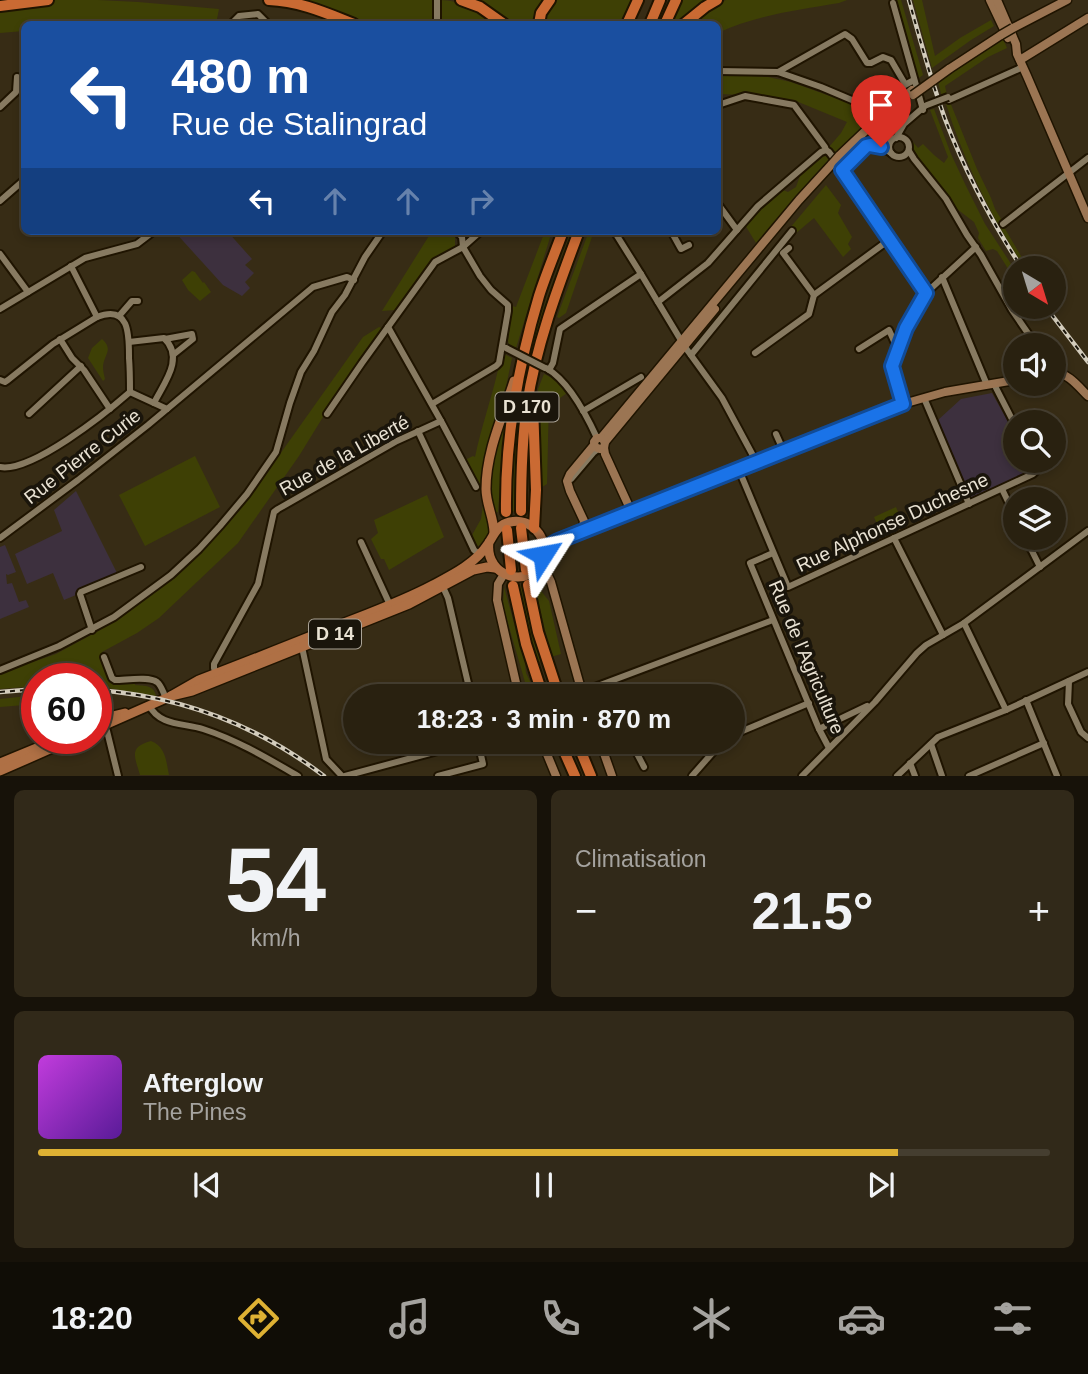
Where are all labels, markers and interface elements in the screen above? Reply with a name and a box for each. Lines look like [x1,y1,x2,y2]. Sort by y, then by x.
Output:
icon: left [56,49,147,140]
text: 480 m [171,49,310,103]
pin [851,75,911,147]
icon: arrive [862,86,900,124]
text: Rue de Stalingrad [171,106,427,142]
icon: left [243,182,281,220]
icon: ahead [316,182,354,220]
icon: ahead [389,182,427,220]
icon: right [462,182,500,220]
north arrow [1003,256,1066,318]
map controls [1003,256,1066,550]
button: sound [1003,333,1066,396]
road number: D 170 [496,393,558,422]
street label: Rue Pierre Curie [20,405,145,508]
button: search [1003,410,1066,473]
street label: Rue de la Liberté [276,411,413,500]
street label: Rue Alphonse Duchesne [793,469,991,576]
button: layers [1003,487,1066,550]
position arrow [506,518,580,592]
street label: Rue de l'Agriculture [765,577,848,737]
road number: D 14 [309,620,361,648]
speed limit sign: 60 [21,663,112,754]
text: 18:23 · 3 min · 870 m [417,704,671,734]
text: 54 [225,829,326,930]
text: Climatisation [575,846,707,872]
text: 21.5° [751,882,874,940]
text: − [575,890,597,932]
text: + [1028,890,1050,932]
text: km/h [251,925,300,951]
text: Afterglow [143,1068,263,1098]
text: The Pines [143,1099,247,1125]
icon: previous [188,1166,226,1204]
icon: pause [525,1166,563,1204]
icon: next [862,1166,900,1204]
icon: directions [234,1294,283,1343]
icon: music [385,1294,434,1343]
icon: phone [536,1294,585,1343]
icon: climate [687,1294,736,1343]
icon: car [837,1294,886,1343]
icon: filters [988,1294,1037,1343]
text: 18:20 [51,1300,133,1336]

